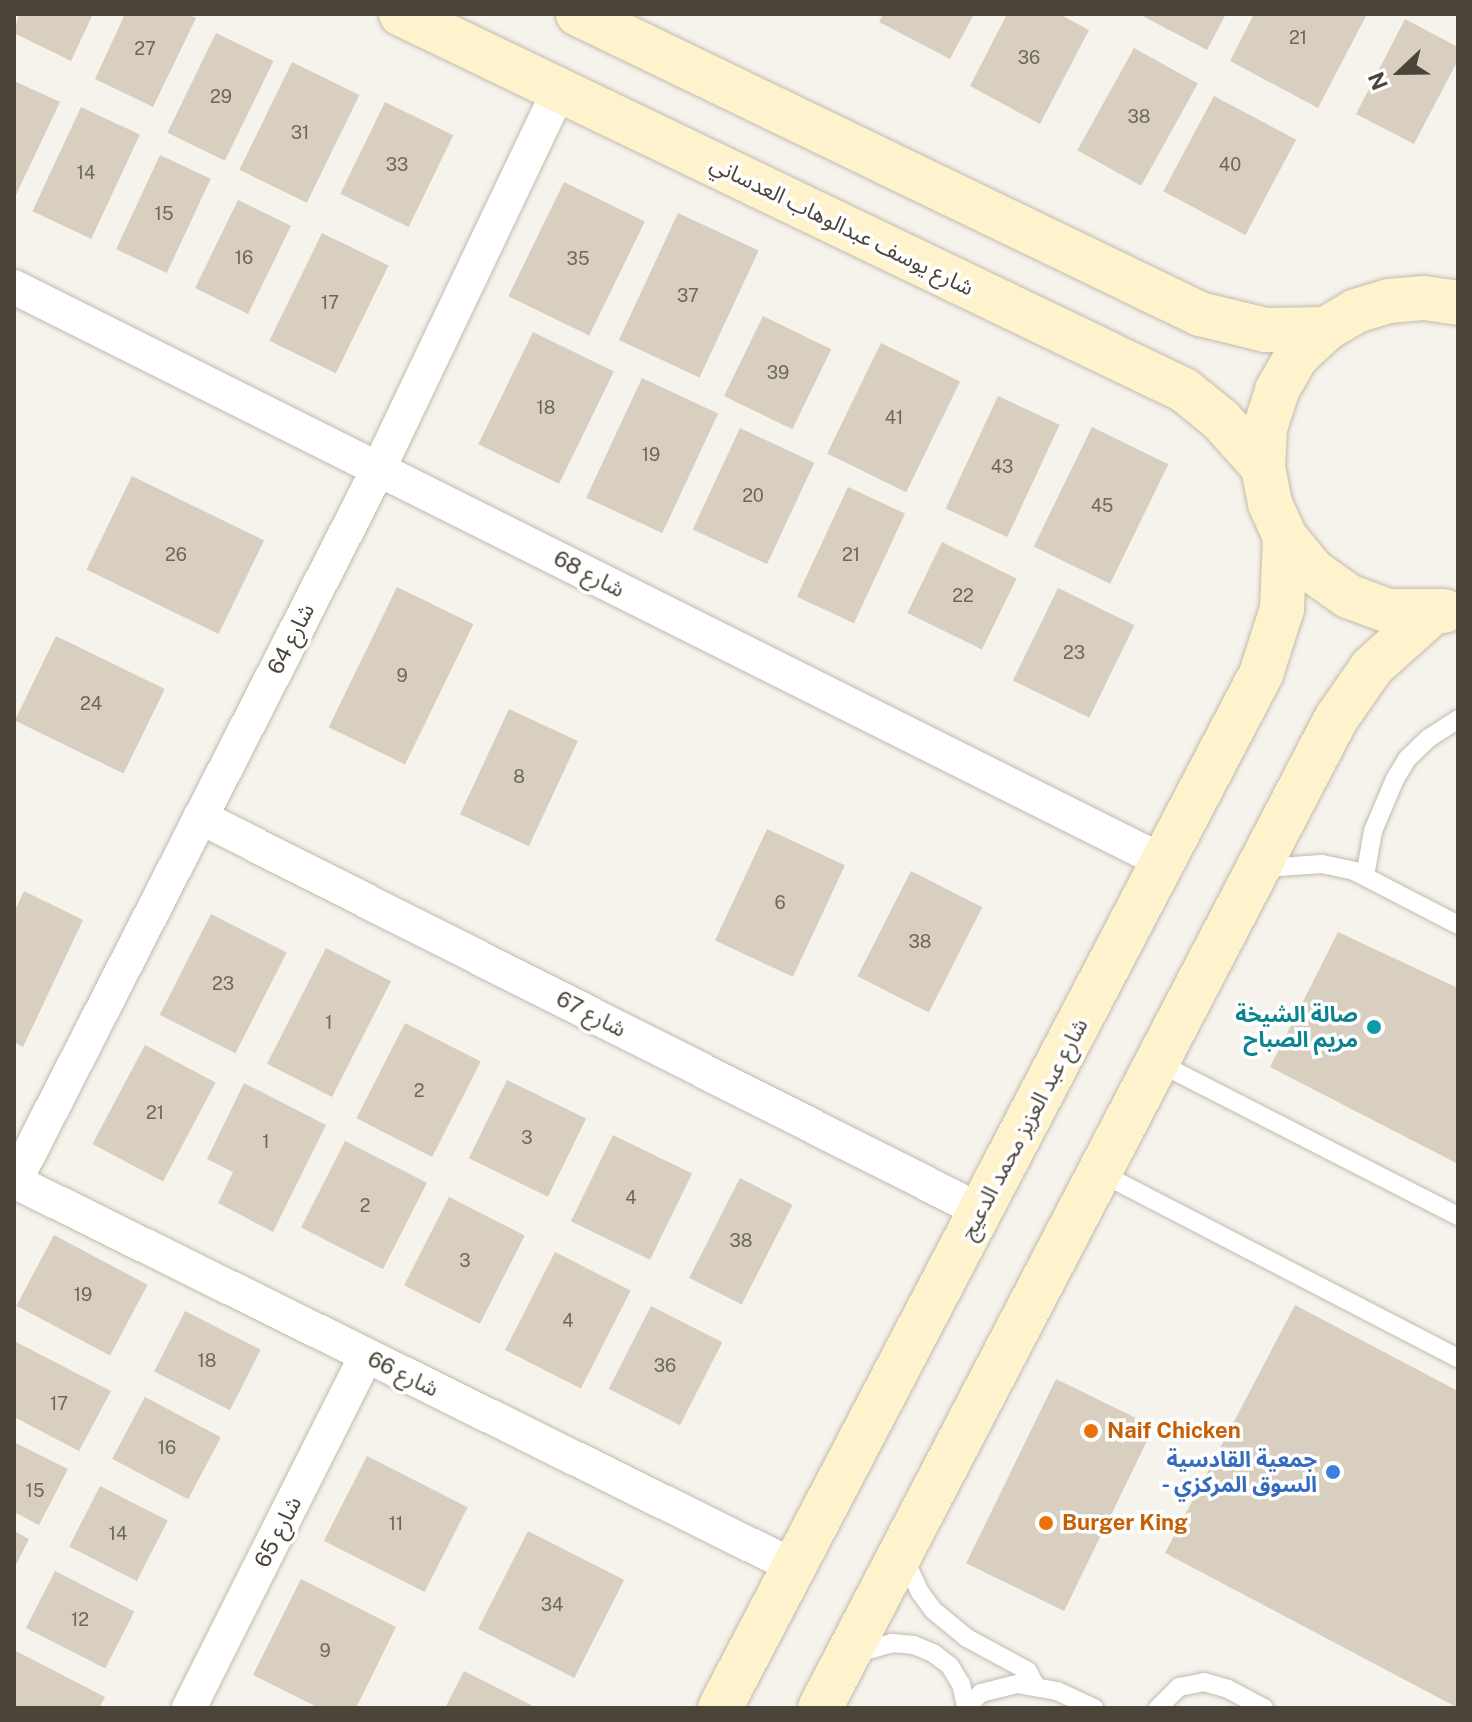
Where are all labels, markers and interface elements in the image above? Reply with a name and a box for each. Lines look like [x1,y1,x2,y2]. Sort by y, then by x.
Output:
house number: 21 [1289,27,1307,49]
north arrow [1360,32,1440,112]
house number: 27 [134,38,156,60]
house number: 36 [1018,47,1040,69]
text: N [1362,68,1393,94]
house number: 29 [210,86,232,108]
house number: 38 [1128,106,1150,128]
house number: 31 [291,122,309,144]
street label: شارع يوسف عبدالوهاب العدساني [706,151,978,301]
house number: 33 [386,154,408,176]
house number: 40 [1219,154,1241,176]
house number: 14 [77,162,95,184]
house number: 15 [155,203,173,225]
house number: 16 [235,247,253,269]
house number: 35 [567,248,589,270]
house number: 37 [677,285,699,307]
house number: 17 [321,292,339,314]
house number: 39 [767,362,789,384]
house number: 18 [537,397,555,419]
house number: 41 [885,407,903,429]
house number: 19 [642,444,660,466]
house number: 43 [991,456,1013,478]
house number: 20 [742,485,764,507]
house number: 45 [1091,495,1113,517]
house number: 26 [165,544,187,566]
house number: 21 [842,544,860,566]
street label: شارع 68 [549,545,629,603]
house number: 22 [952,585,974,607]
street label: شارع 64 [262,599,320,679]
house number: 23 [1063,642,1085,664]
house number: 9 [396,665,408,687]
house number: 24 [80,693,102,715]
house number: 8 [513,766,525,788]
house number: 6 [774,892,786,914]
house number: 38 [909,931,931,953]
house number: 23 [212,973,234,995]
street label: شارع 67 [552,985,630,1043]
place label: صالة الشيخة مريم الصباح [1235,1001,1358,1052]
house number: 1 [325,1012,333,1034]
street label: شارع عبد العزيز محمد الدعيج [954,1014,1094,1244]
marker: صالة الشيخة مريم الصباح [1365,1018,1383,1036]
house number: 2 [414,1080,424,1102]
house number: 21 [146,1102,164,1124]
house number: 3 [521,1127,533,1149]
house number: 1 [262,1131,270,1153]
house number: 4 [625,1187,637,1209]
house number: 2 [360,1195,370,1217]
house number: 38 [730,1230,752,1252]
house number: 3 [459,1250,471,1272]
house number: 19 [74,1284,92,1306]
house number: 4 [562,1310,574,1332]
street label: شارع 66 [363,1346,443,1402]
house number: 18 [198,1350,216,1372]
house number: 36 [654,1355,676,1377]
house number: 17 [50,1393,68,1415]
place label: Naif Chicken [1107,1418,1241,1444]
marker: Naif Chicken [1082,1422,1100,1440]
house number: 16 [158,1437,176,1459]
place label: جمعية القادسية - السوق المركزي [1160,1446,1317,1498]
marker: جمعية القادسية - السوق المركزي [1324,1463,1342,1481]
house number: 15 [26,1480,44,1502]
street label: شارع 65 [249,1492,307,1572]
place label: Burger King [1062,1510,1188,1536]
house number: 11 [389,1513,403,1535]
marker: Burger King [1037,1514,1055,1532]
house number: 14 [109,1523,127,1545]
house number: 34 [541,1594,563,1616]
house number: 12 [71,1609,89,1631]
house number: 9 [319,1640,331,1662]

